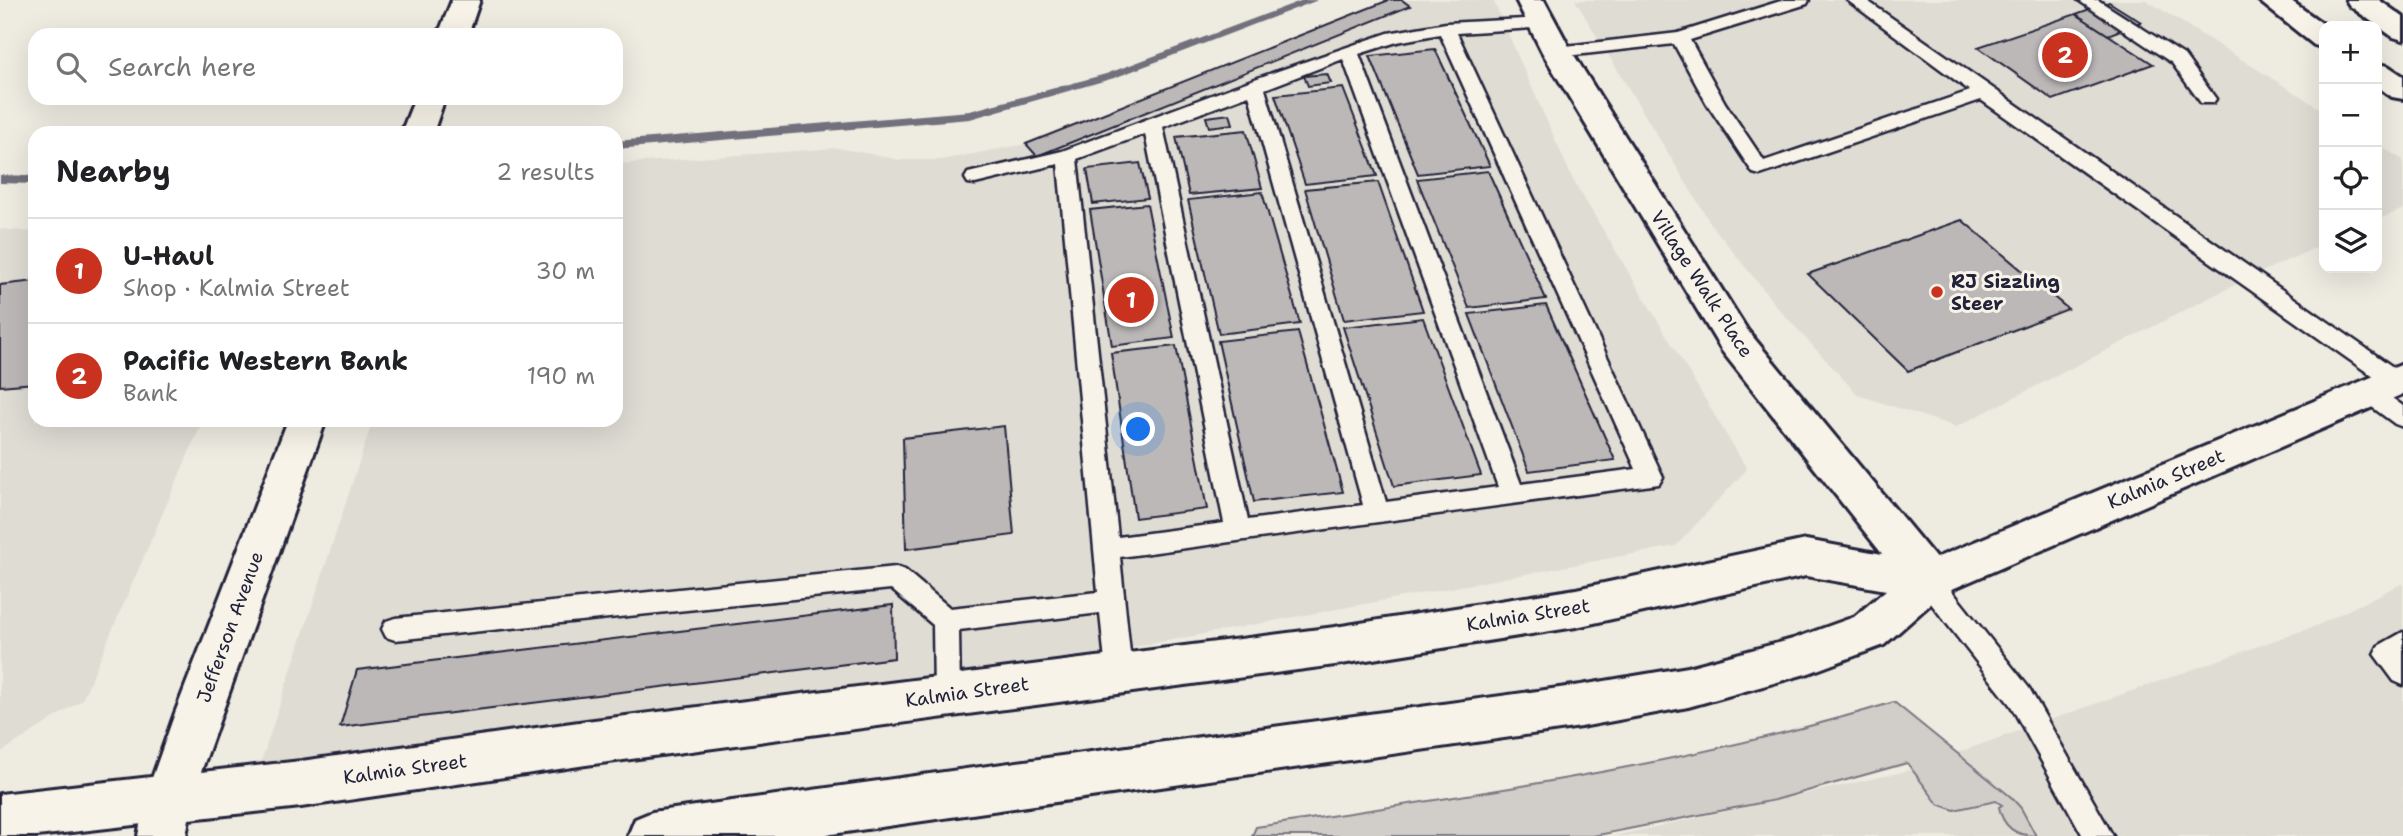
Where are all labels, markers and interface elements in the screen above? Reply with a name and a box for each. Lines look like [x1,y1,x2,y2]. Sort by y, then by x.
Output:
map controls [2319,21,2382,273]
button: + [2319,21,2382,84]
search box [28,28,623,105]
pin: 2 [2042,29,2088,81]
icon: search [52,48,90,86]
text: Search here [108,49,257,84]
button: − [2319,84,2382,147]
button: locate [2319,147,2382,210]
text: Nearby [56,151,171,192]
text: 2 results [496,157,595,187]
street label: Village Walk Place [1645,206,1759,362]
button: layers [2319,210,2382,273]
text: U-Haul [123,238,214,273]
text: 1 [74,256,84,286]
text: 30 m [536,256,595,286]
place label: RJ Sizzling Steer [1951,269,2060,316]
text: Shop · Kalmia Street [123,273,350,303]
pin: 1 [1108,274,1154,326]
marker: RJ Sizzling Steer [1929,284,1945,300]
text: Pacific Western Bank [123,343,408,378]
text: 2 [71,361,87,391]
text: 190 m [527,361,595,391]
text: Bank [123,378,178,408]
your location [1121,412,1155,446]
street label: Kalmia Street [2104,443,2228,515]
street label: Jefferson Avenue [191,548,269,706]
street label: Kalmia Street [1464,593,1592,637]
street label: Kalmia Street [903,671,1031,713]
street label: Kalmia Street [341,748,469,790]

